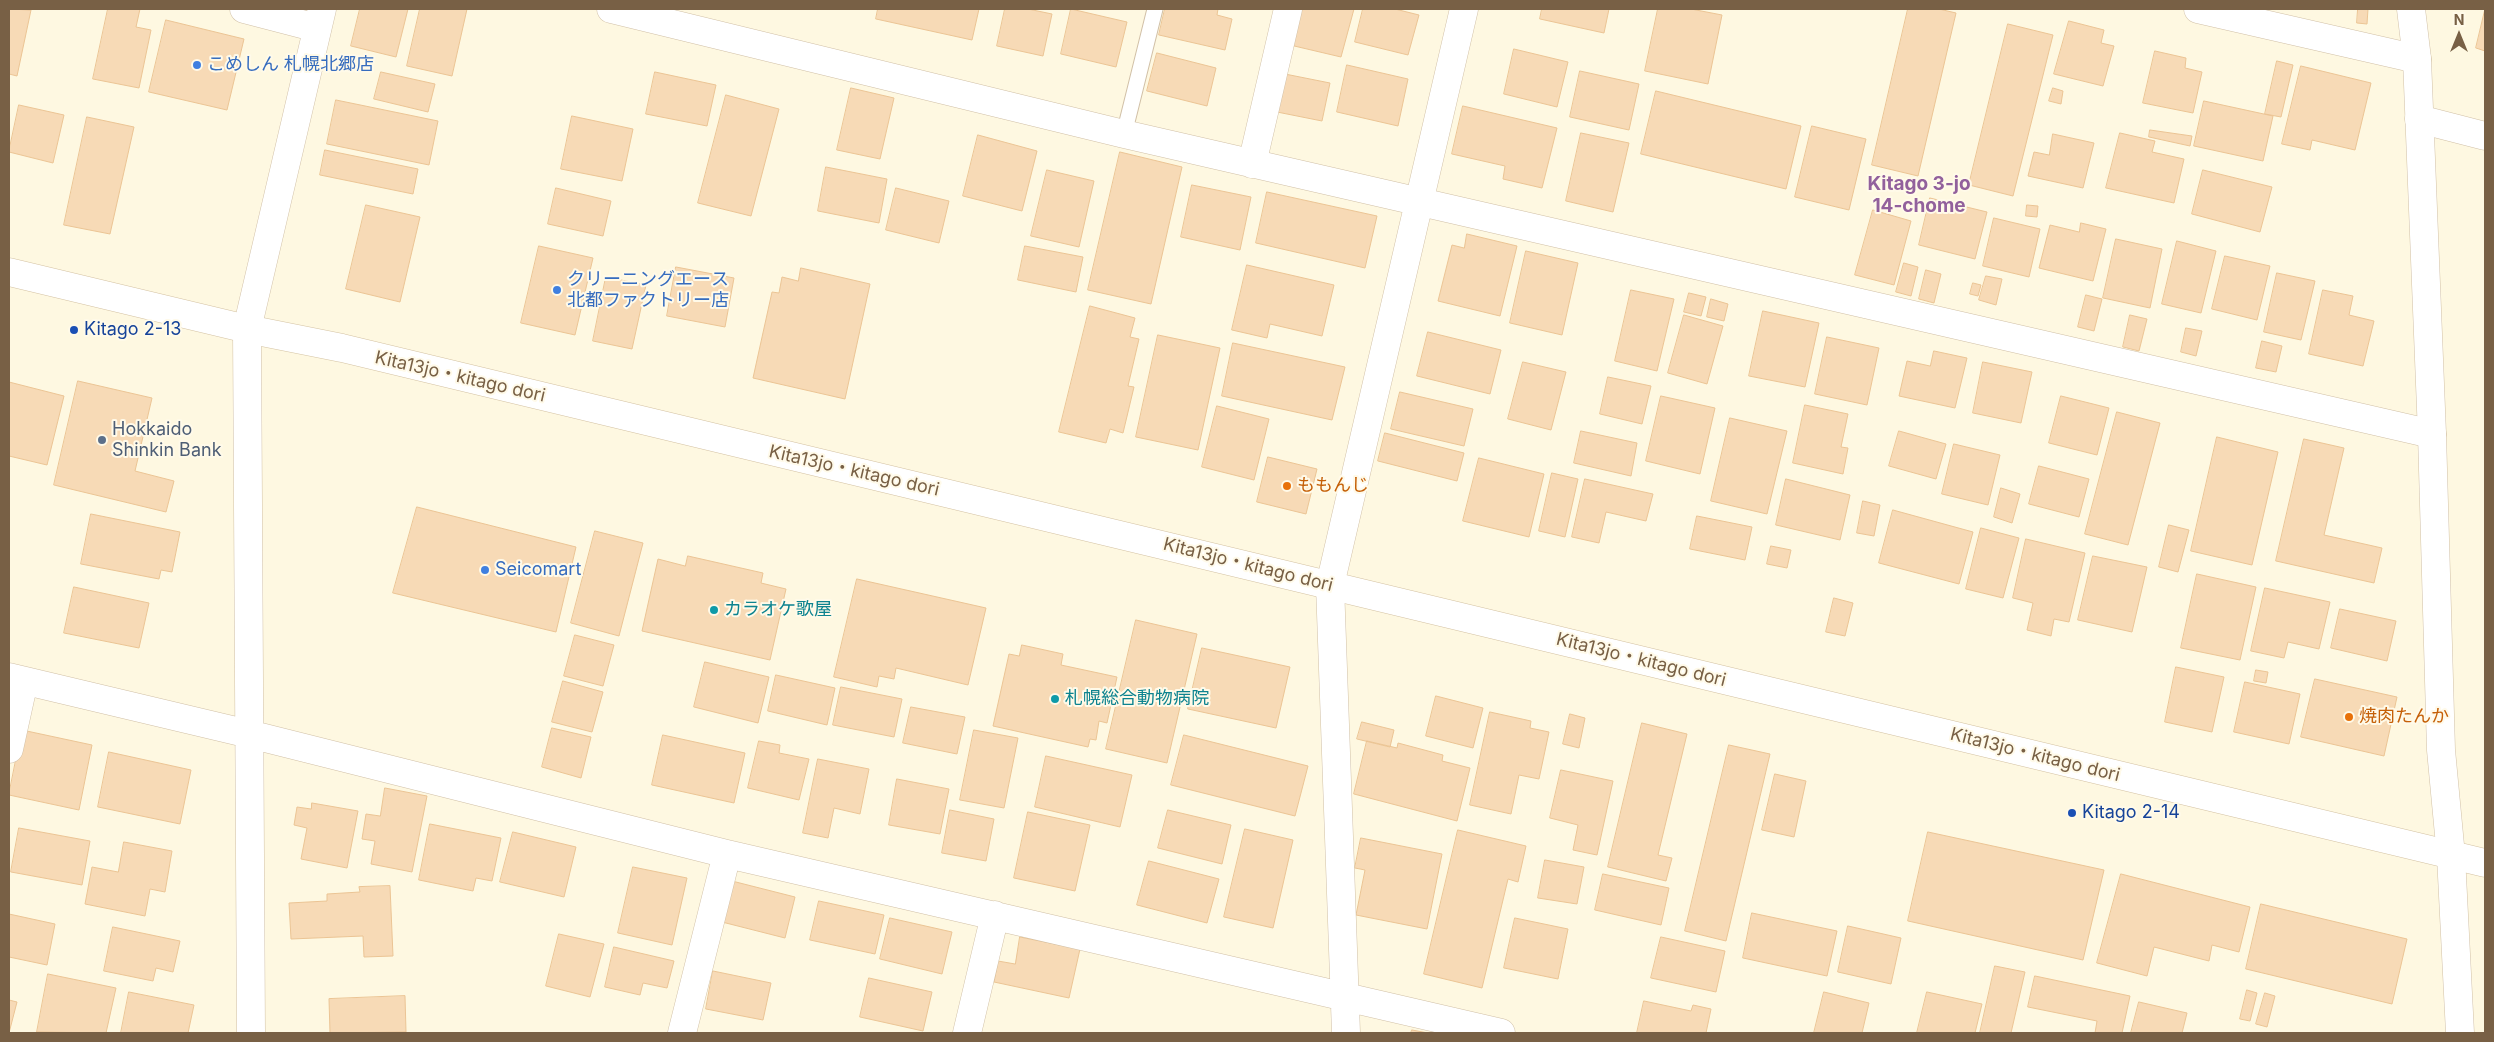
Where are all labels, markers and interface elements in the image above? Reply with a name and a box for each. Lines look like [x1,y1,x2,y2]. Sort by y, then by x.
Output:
north arrow [2434,10,2484,60]
text: N [2454,11,2464,28]
place label: こめしん 札幌北郷店 [207,54,374,76]
marker: こめしん 札幌北郷店 [191,59,203,71]
district label: Kitago 3-jo 14-chome [1867,173,1971,217]
place label: クリーニングエース 北都ファクトリー店 [567,269,729,312]
marker: クリーニングエース 北都ファクトリー店 [551,284,563,296]
place label: Kitago 2-13 [84,319,181,341]
marker: Kitago 2-13 [68,324,80,336]
street label: Kita13jo・kitago dori [373,347,547,407]
place label: Hokkaido Shinkin Bank [112,419,222,462]
marker: Hokkaido Shinkin Bank [96,434,108,446]
street label: Kita13jo・kitago dori [767,441,941,501]
place label: ももんじ [1297,475,1369,497]
marker: ももんじ [1281,480,1293,492]
street label: Kita13jo・kitago dori [1161,533,1335,597]
place label: Seicomart [495,559,581,581]
marker: Seicomart [479,564,491,576]
place label: カラオケ歌屋 [724,599,832,621]
marker: カラオケ歌屋 [708,604,720,616]
street label: Kita13jo・kitago dori [1554,628,1728,692]
place label: 札幌総合動物病院 [1065,688,1209,710]
marker: 札幌総合動物病院 [1049,693,1061,705]
place label: 焼肉たんか [2359,706,2449,728]
marker: 焼肉たんか [2343,711,2355,723]
street label: Kita13jo・kitago dori [1948,723,2122,787]
place label: Kitago 2-14 [2082,802,2180,824]
marker: Kitago 2-14 [2066,807,2078,819]

